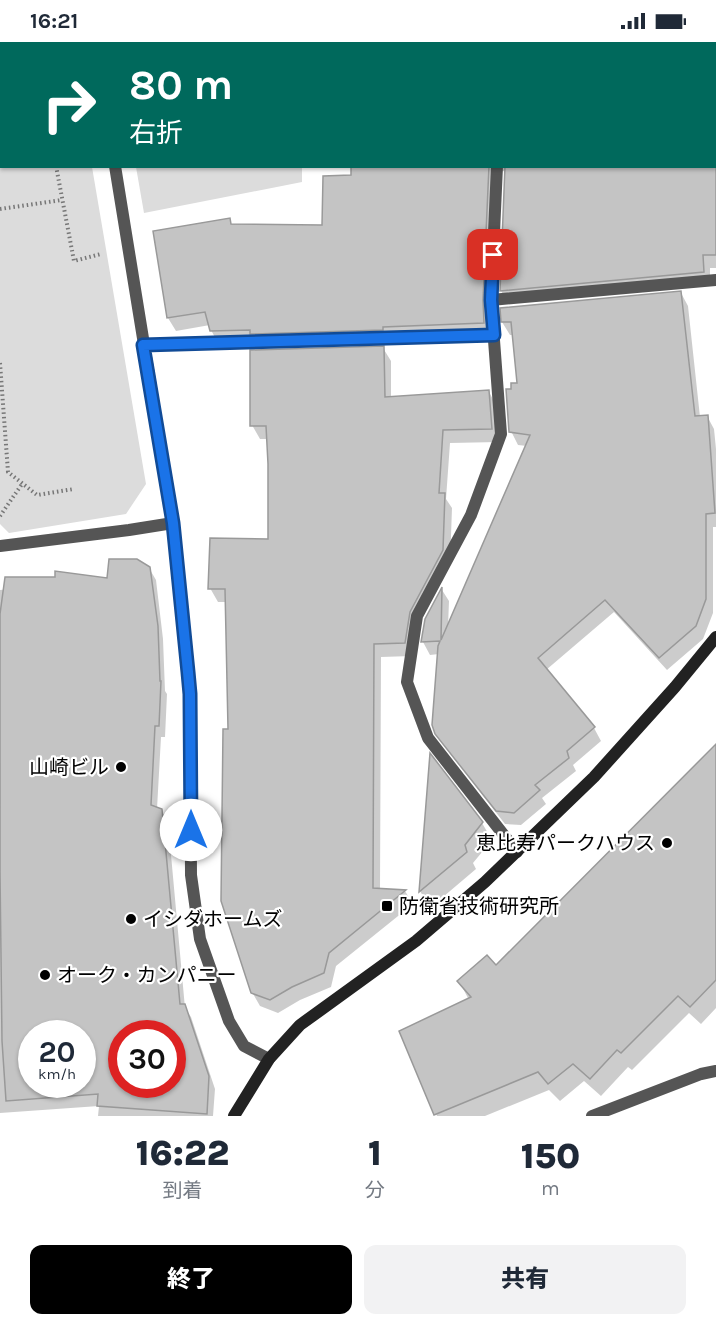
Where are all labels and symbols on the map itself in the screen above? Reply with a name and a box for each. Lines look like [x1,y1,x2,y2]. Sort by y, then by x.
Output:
pin [467,229,518,280]
place label: 山崎ビル [29,756,109,779]
marker: 山崎ビル [114,760,128,774]
position arrow [159,798,223,862]
place label: 恵比寿パークハウス [476,832,655,855]
marker: 恵比寿パークハウス [660,836,674,850]
place label: 防衛省技術研究所 [399,895,559,918]
marker: 防衛省技術研究所 [380,899,394,913]
place label: イシダホームズ [143,908,282,931]
marker: イシダホームズ [124,912,138,926]
place label: オーク・カンパニー [57,964,237,987]
marker: オーク・カンパニー [38,968,52,982]
speed limit sign: 30 [108,1020,186,1098]

